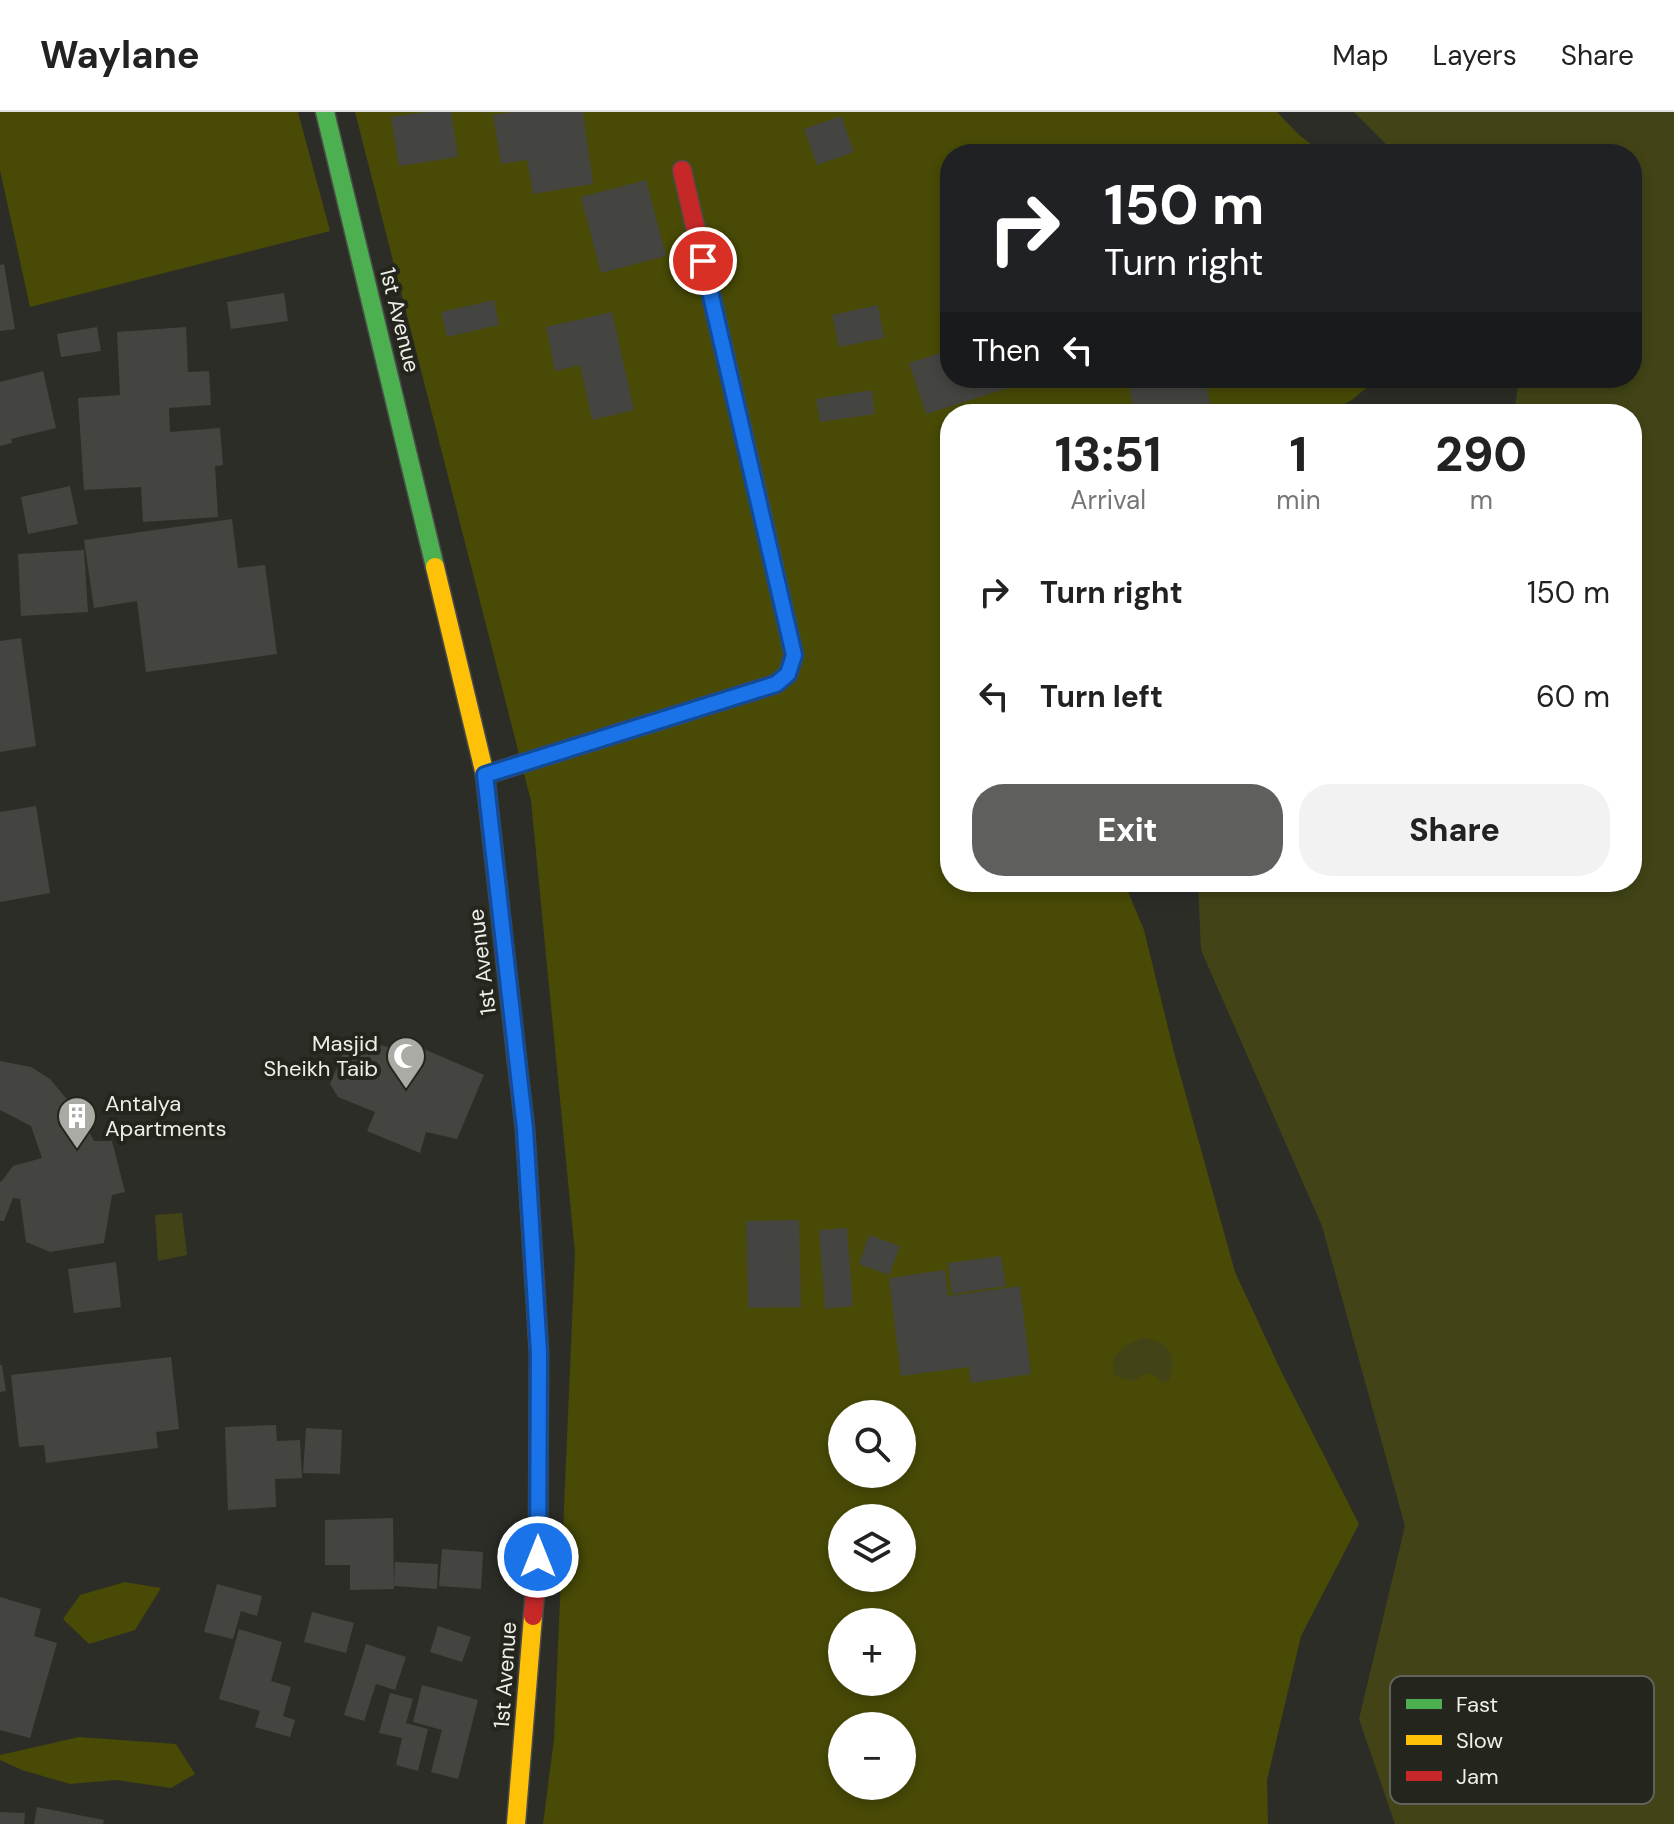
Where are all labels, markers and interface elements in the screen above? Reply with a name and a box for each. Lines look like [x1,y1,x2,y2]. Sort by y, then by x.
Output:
text: Waylane [40,30,200,80]
text: Map [1332,37,1389,74]
text: Layers [1433,37,1517,74]
text: Share [1561,37,1634,74]
text: 150 m [1104,168,1265,241]
icon: right [972,176,1076,280]
pin [669,227,737,295]
icon: arrive [681,239,725,283]
text: Turn right [1104,239,1263,286]
street label: 1st Avenue [373,265,427,375]
icon: left [1056,328,1100,372]
text: Then [972,331,1040,370]
text: 13:51 [1055,423,1162,486]
text: 1 [1290,423,1307,486]
text: 290 [1435,423,1527,486]
text: Arrival [1070,483,1146,517]
text: min [1276,483,1321,517]
text: m [1470,483,1493,517]
icon: right [972,570,1016,614]
text: Turn right [1040,573,1183,612]
text: 150 m [1527,573,1610,612]
icon: left [972,674,1016,718]
text: Turn left [1040,677,1163,716]
text: 60 m [1536,677,1610,716]
button: Exit [972,784,1283,876]
button: Share [1299,784,1610,876]
street label: 1st Avenue [461,907,503,1017]
place label: Masjid Sheikh Taib [263,1029,378,1083]
mosque icon: Masjid Sheikh Taib [385,1035,427,1090]
place label: Antalya Apartments [105,1089,227,1143]
building icon: Antalya Apartments [56,1095,98,1150]
map controls [828,1400,916,1800]
button: search [828,1400,916,1488]
button: layers [828,1504,916,1592]
position arrow [496,1515,580,1599]
button: + [828,1608,916,1696]
street label: 1st Avenue [487,1621,523,1729]
legend [1390,1676,1654,1804]
text: Fast [1456,1690,1498,1719]
button: − [828,1712,916,1800]
text: Slow [1456,1726,1503,1755]
text: Jam [1456,1762,1499,1791]

